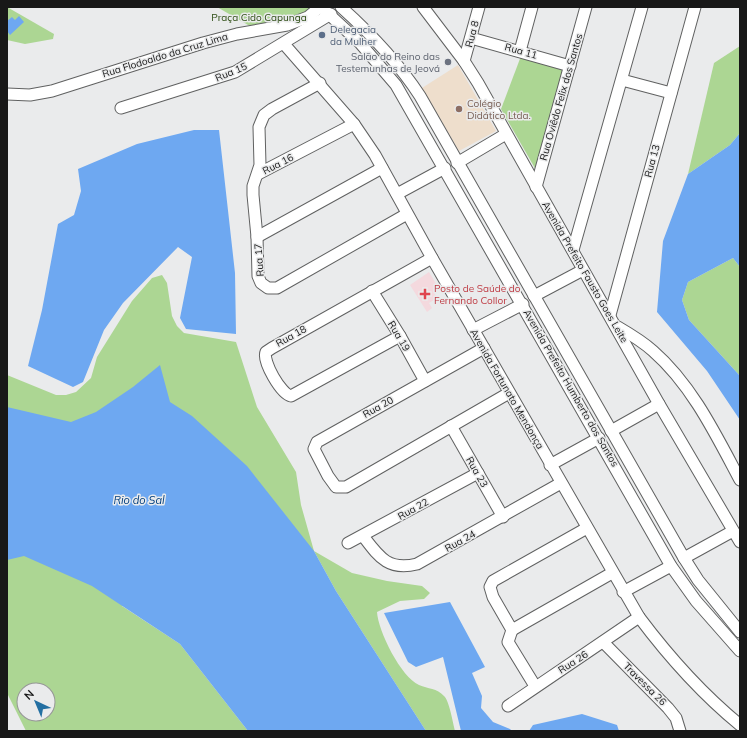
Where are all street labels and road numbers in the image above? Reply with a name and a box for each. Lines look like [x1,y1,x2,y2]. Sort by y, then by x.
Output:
street label: Rua 8 [462,19,482,49]
street label: Rua Flodoaldo da Cruz Lima [101,30,229,80]
street label: Rua Oviêdo Felix dos Santos [537,32,585,162]
street label: Rua 11 [503,40,539,62]
street label: Rua 15 [213,60,249,84]
street label: Rua 13 [641,143,663,179]
street label: Rua 16 [260,151,296,177]
street label: Avenida Prefeito Fausto Goes Leite [539,199,631,345]
street label: Rua 17 [251,243,267,277]
street label: Avenida Prefeito Humberto dos Santos [520,307,622,469]
street label: Rua 19 [385,318,413,354]
street label: Rua 18 [273,322,309,350]
street label: Avenida Fortunato Mendonça [467,326,547,452]
street label: Rua 20 [360,393,396,421]
street label: Rua 23 [463,454,491,490]
street label: Rua 22 [395,495,431,523]
street label: Rua 24 [442,527,478,555]
street label: Rua 26 [555,647,591,677]
street label: Travessa 26 [621,660,669,708]

